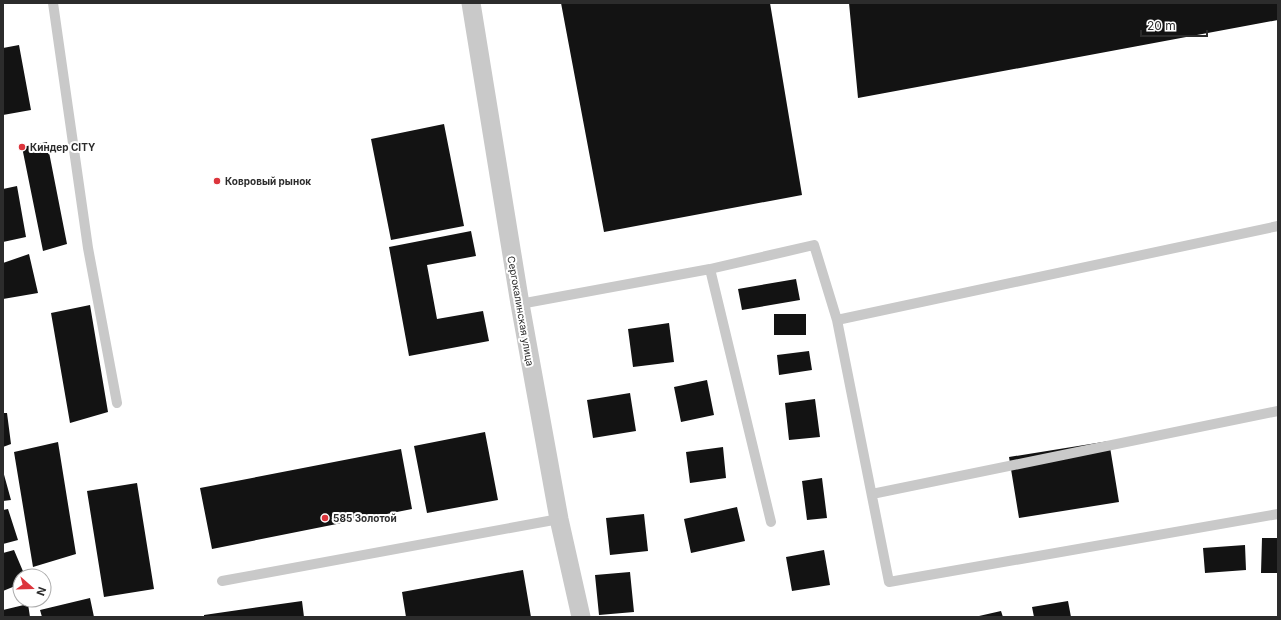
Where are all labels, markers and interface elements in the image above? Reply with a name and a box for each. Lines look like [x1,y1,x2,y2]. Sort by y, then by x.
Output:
scale bar [1141,12,1207,38]
text: 20 m [1147,18,1176,33]
place label: Киндер CITY [30,141,96,153]
marker: Киндер CITY [17,142,27,152]
place label: Ковровый рынок [225,175,311,187]
marker: Ковровый рынок [212,176,222,186]
street label: Сергокалинская улица [505,255,537,367]
place label: 585 Золотой [333,512,397,524]
marker: 585 Золотой [320,513,330,523]
north arrow [12,568,52,608]
text: N [33,585,49,598]

